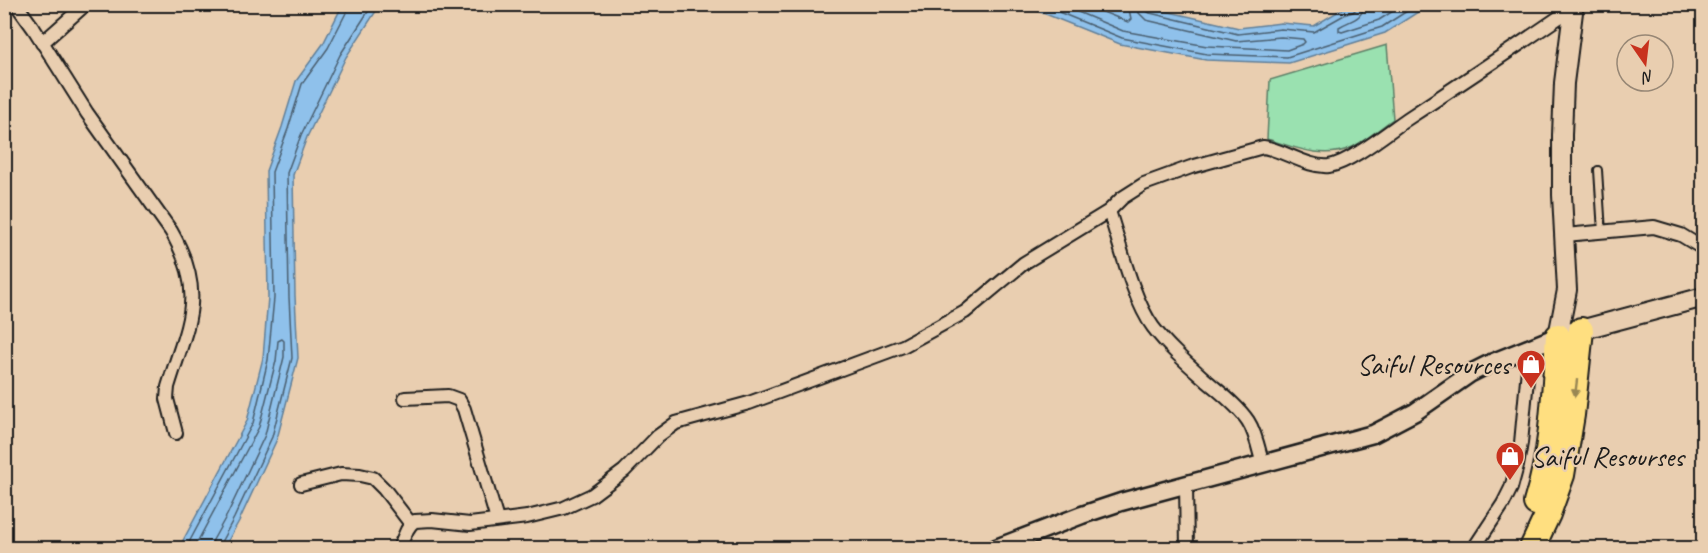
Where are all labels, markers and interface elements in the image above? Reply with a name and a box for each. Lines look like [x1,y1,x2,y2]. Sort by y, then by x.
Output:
north arrow [1615,33,1675,93]
text: N [1638,66,1656,88]
place label: Saiful Resources [1357,347,1512,382]
shop icon: Saiful Resources [1515,348,1547,390]
one-way arrow [1571,379,1580,398]
place label: Saiful Resourses [1531,439,1686,474]
shop icon: Saiful Resourses [1494,440,1526,482]

